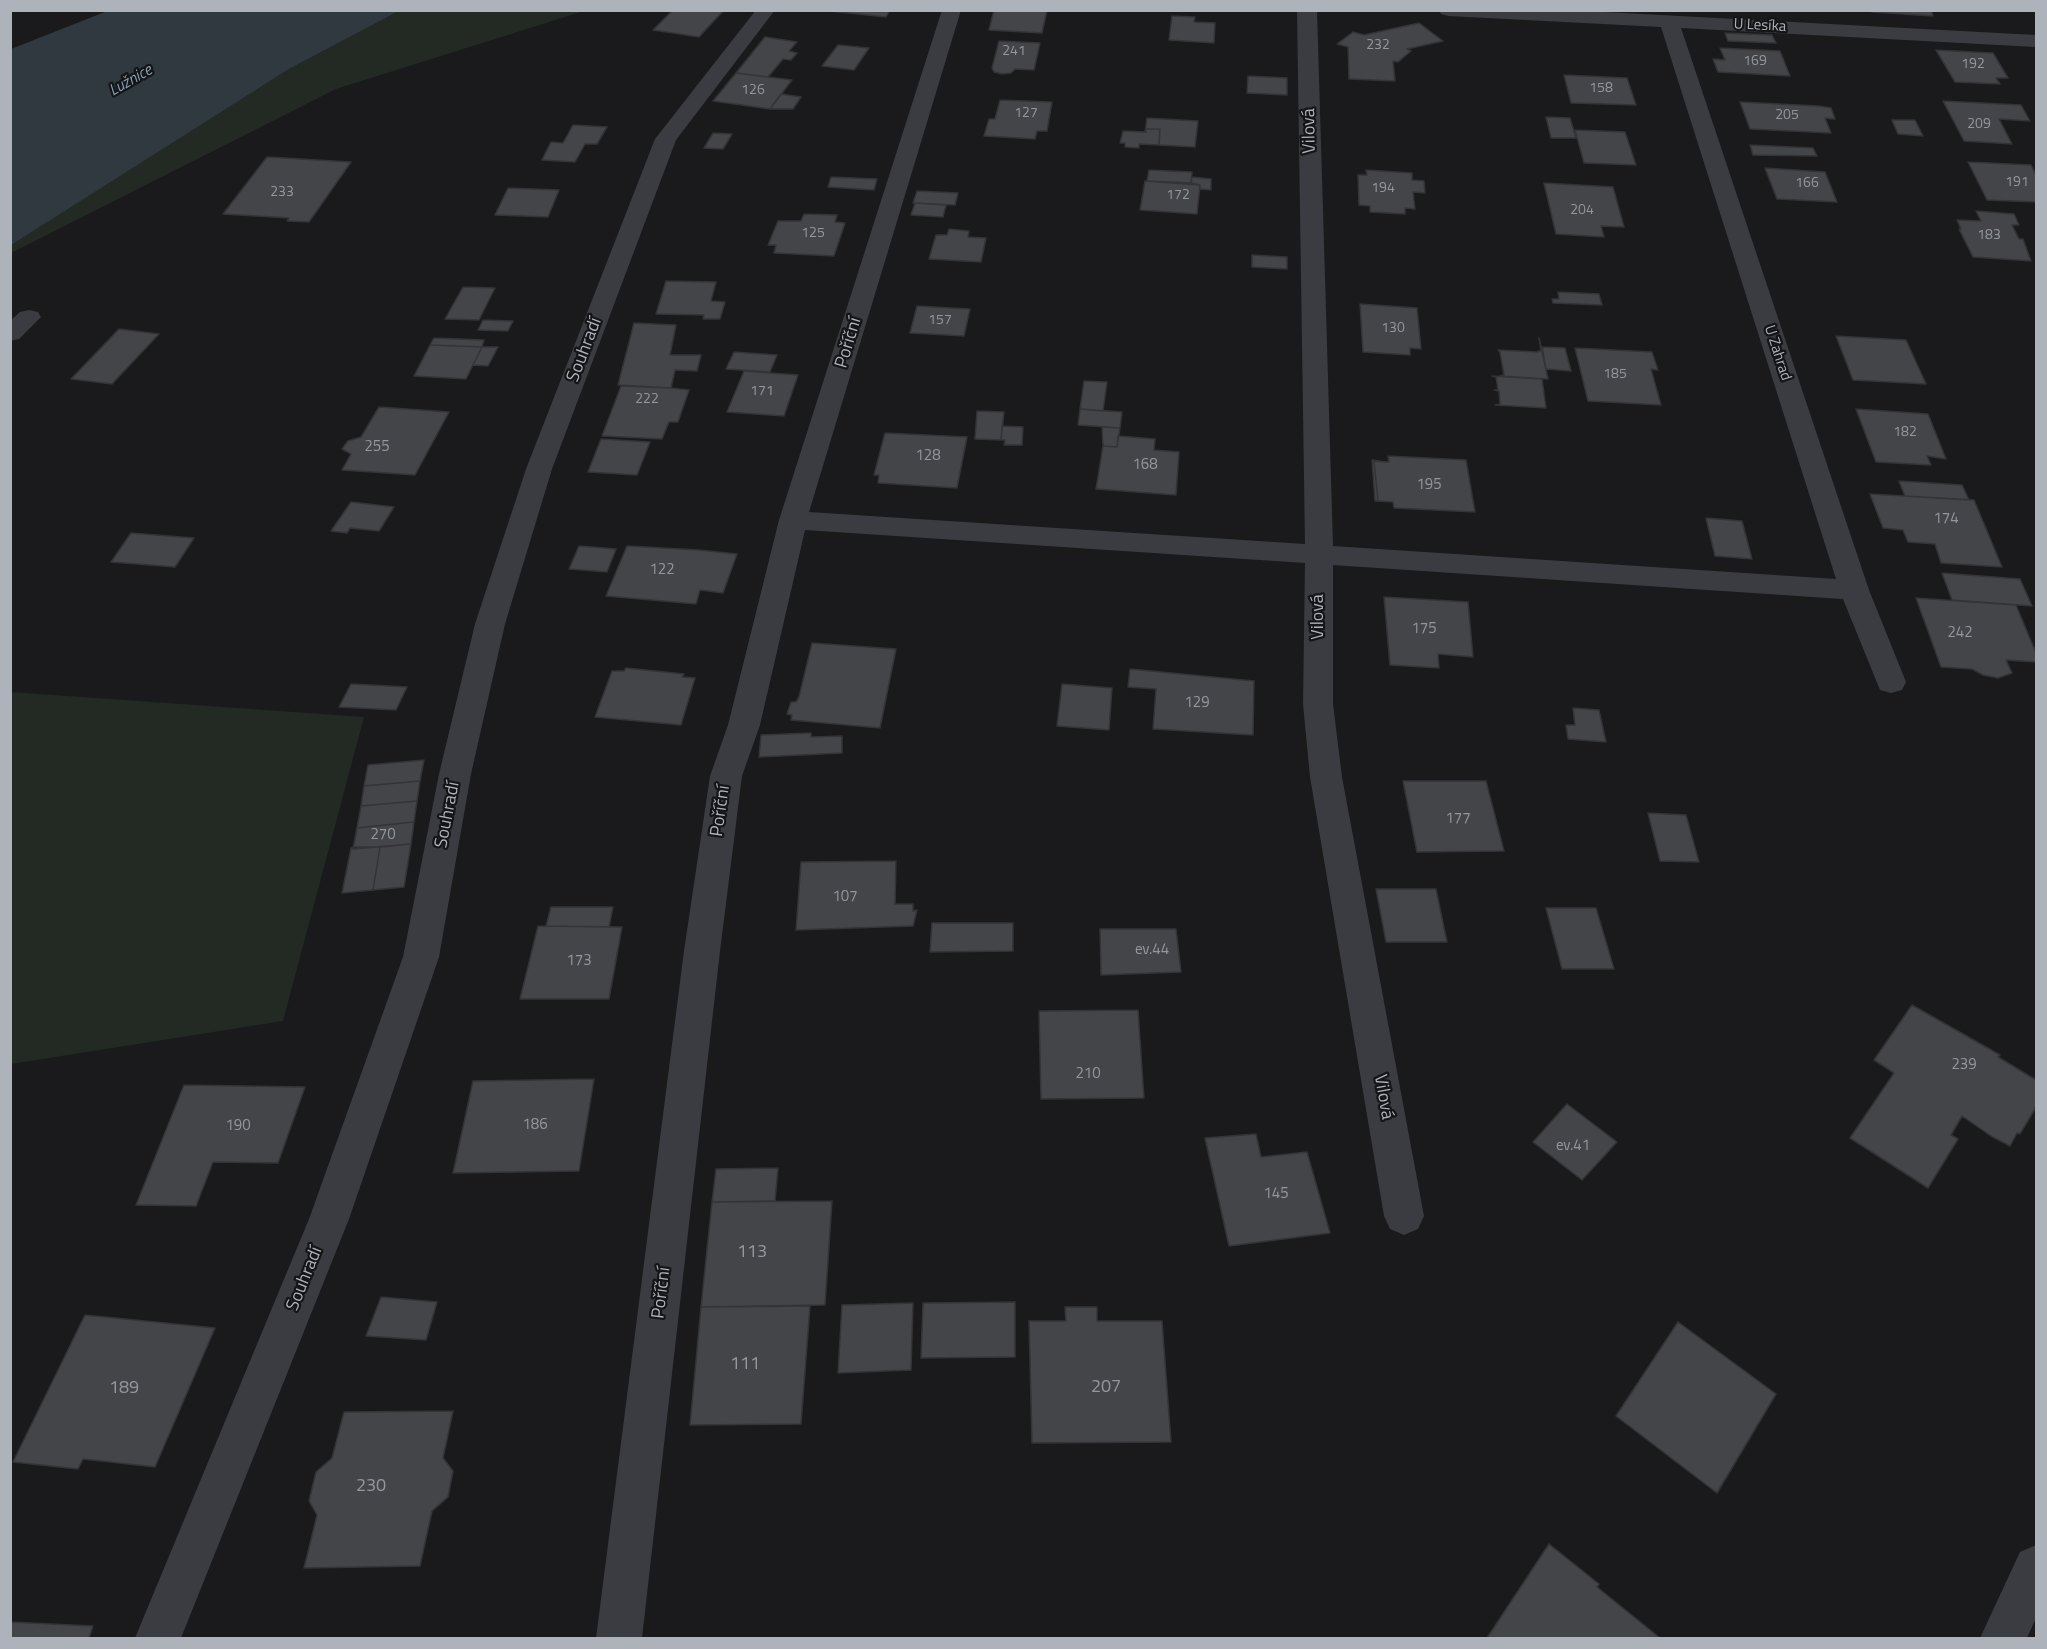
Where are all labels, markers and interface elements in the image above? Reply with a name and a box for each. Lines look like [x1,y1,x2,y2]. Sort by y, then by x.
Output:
street label: U Lesíka [1733,16,1787,36]
house number: 232 [1366,38,1390,54]
house number: 241 [1002,44,1026,60]
house number: 169 [1743,54,1767,70]
house number: 192 [1961,57,1985,73]
water label: Lužnice [106,61,156,101]
house number: 158 [1589,81,1613,97]
house number: 126 [741,83,765,99]
house number: 127 [1014,106,1038,122]
street label: Vilová [1299,108,1321,154]
house number: 205 [1775,108,1799,124]
house number: 209 [1967,117,1991,133]
house number: 191 [2005,175,2029,191]
house number: 166 [1795,176,1819,192]
house number: 194 [1371,181,1395,197]
house number: 233 [270,185,294,201]
house number: 172 [1166,188,1190,204]
house number: 204 [1570,203,1594,219]
house number: 125 [801,226,825,242]
house number: 183 [1977,228,2001,244]
house number: 157 [928,313,952,329]
street label: Souhradí [563,315,607,385]
street label: Poříční [831,315,867,371]
house number: 130 [1381,321,1405,337]
street label: U Zahrad [1760,323,1794,383]
house number: 185 [1603,367,1627,383]
house number: 171 [750,384,774,400]
house number: 222 [635,392,659,408]
house number: 182 [1893,425,1917,441]
house number: 255 [364,438,390,456]
house number: 128 [915,447,941,465]
house number: 168 [1132,456,1158,474]
house number: 195 [1416,476,1442,494]
house number: 174 [1933,510,1959,528]
house number: 122 [649,561,675,579]
street label: Vilová [1308,594,1330,640]
house number: 175 [1411,620,1437,638]
house number: 242 [1947,624,1973,642]
house number: 129 [1184,694,1210,712]
street label: Souhradí [431,780,465,850]
street label: Poříční [707,784,735,838]
house number: 177 [1445,810,1471,828]
house number: 270 [370,826,396,844]
house number: 107 [832,888,858,906]
house number: ev.44 [1135,941,1169,959]
house number: 173 [566,952,592,970]
house number: 239 [1951,1056,1977,1074]
house number: 210 [1075,1065,1101,1083]
street label: Vilová [1368,1073,1398,1121]
house number: 186 [522,1116,548,1134]
house number: 190 [225,1117,251,1135]
house number: ev.41 [1556,1137,1590,1155]
house number: 145 [1263,1185,1289,1203]
house number: 113 [737,1242,767,1264]
street label: Souhradí [282,1244,328,1314]
street label: Poříční [648,1266,676,1320]
house number: 111 [730,1354,760,1376]
house number: 207 [1091,1377,1121,1399]
house number: 189 [109,1378,139,1400]
house number: 230 [356,1476,386,1498]

